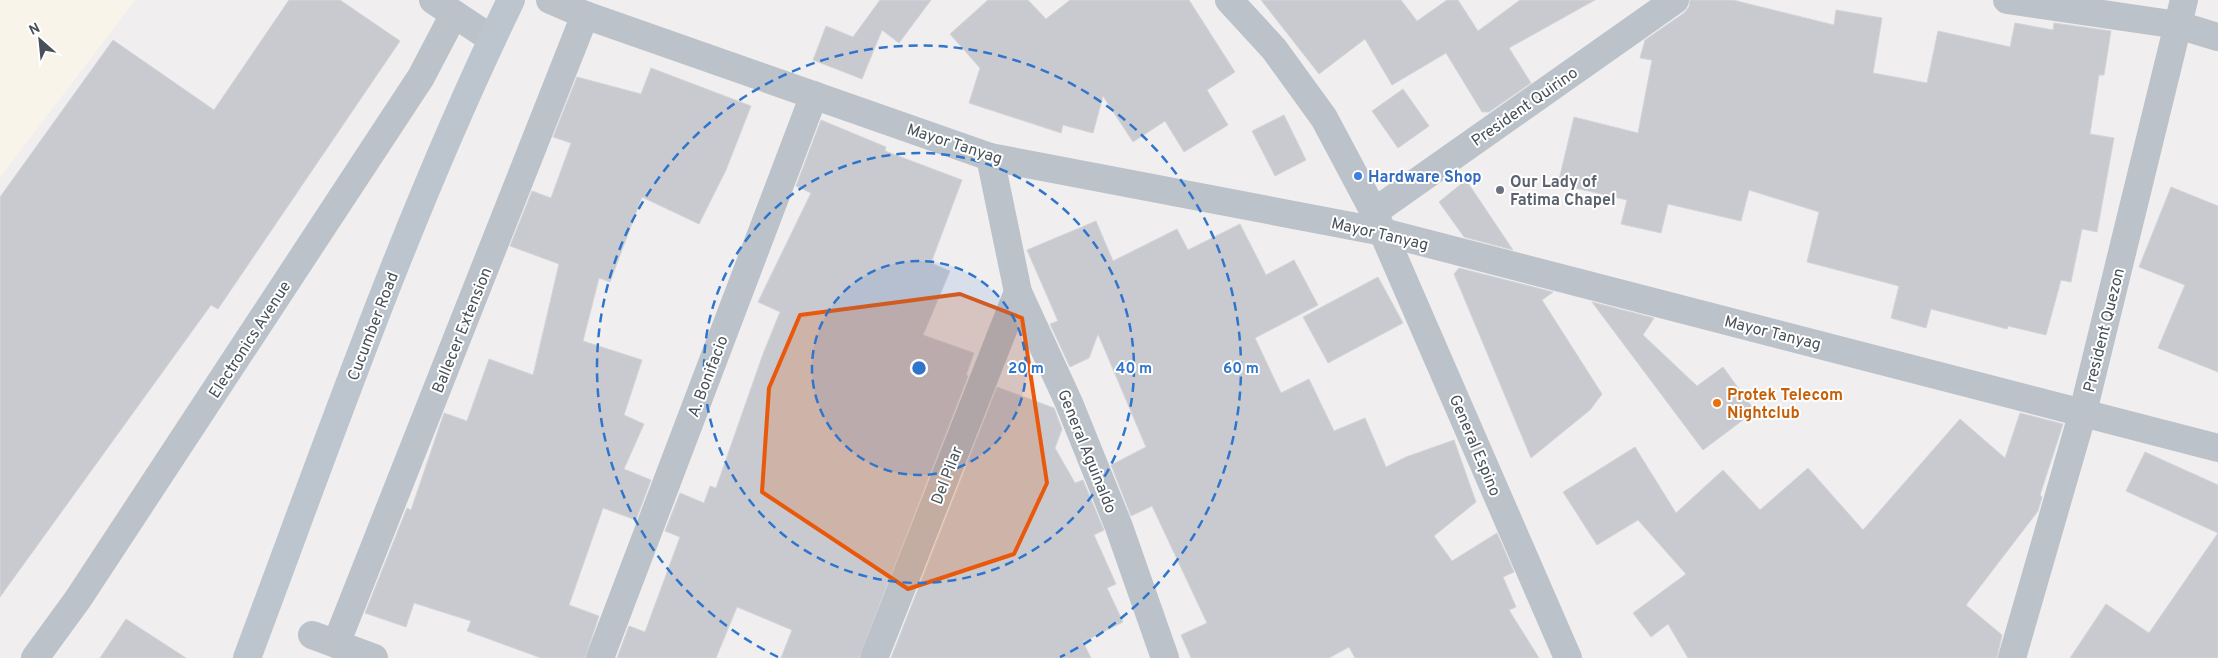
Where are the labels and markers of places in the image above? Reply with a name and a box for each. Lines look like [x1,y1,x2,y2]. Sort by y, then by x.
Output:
place label: Hardware Shop [1368,168,1482,188]
marker: Hardware Shop [1352,170,1364,182]
place label: Our Lady of Fatima Chapel [1510,173,1616,211]
marker: Our Lady of Fatima Chapel [1494,184,1506,196]
centre of rings [910,359,928,377]
place label: Protek Telecom Nightclub [1727,386,1843,424]
marker: Protek Telecom Nightclub [1711,397,1723,409]

